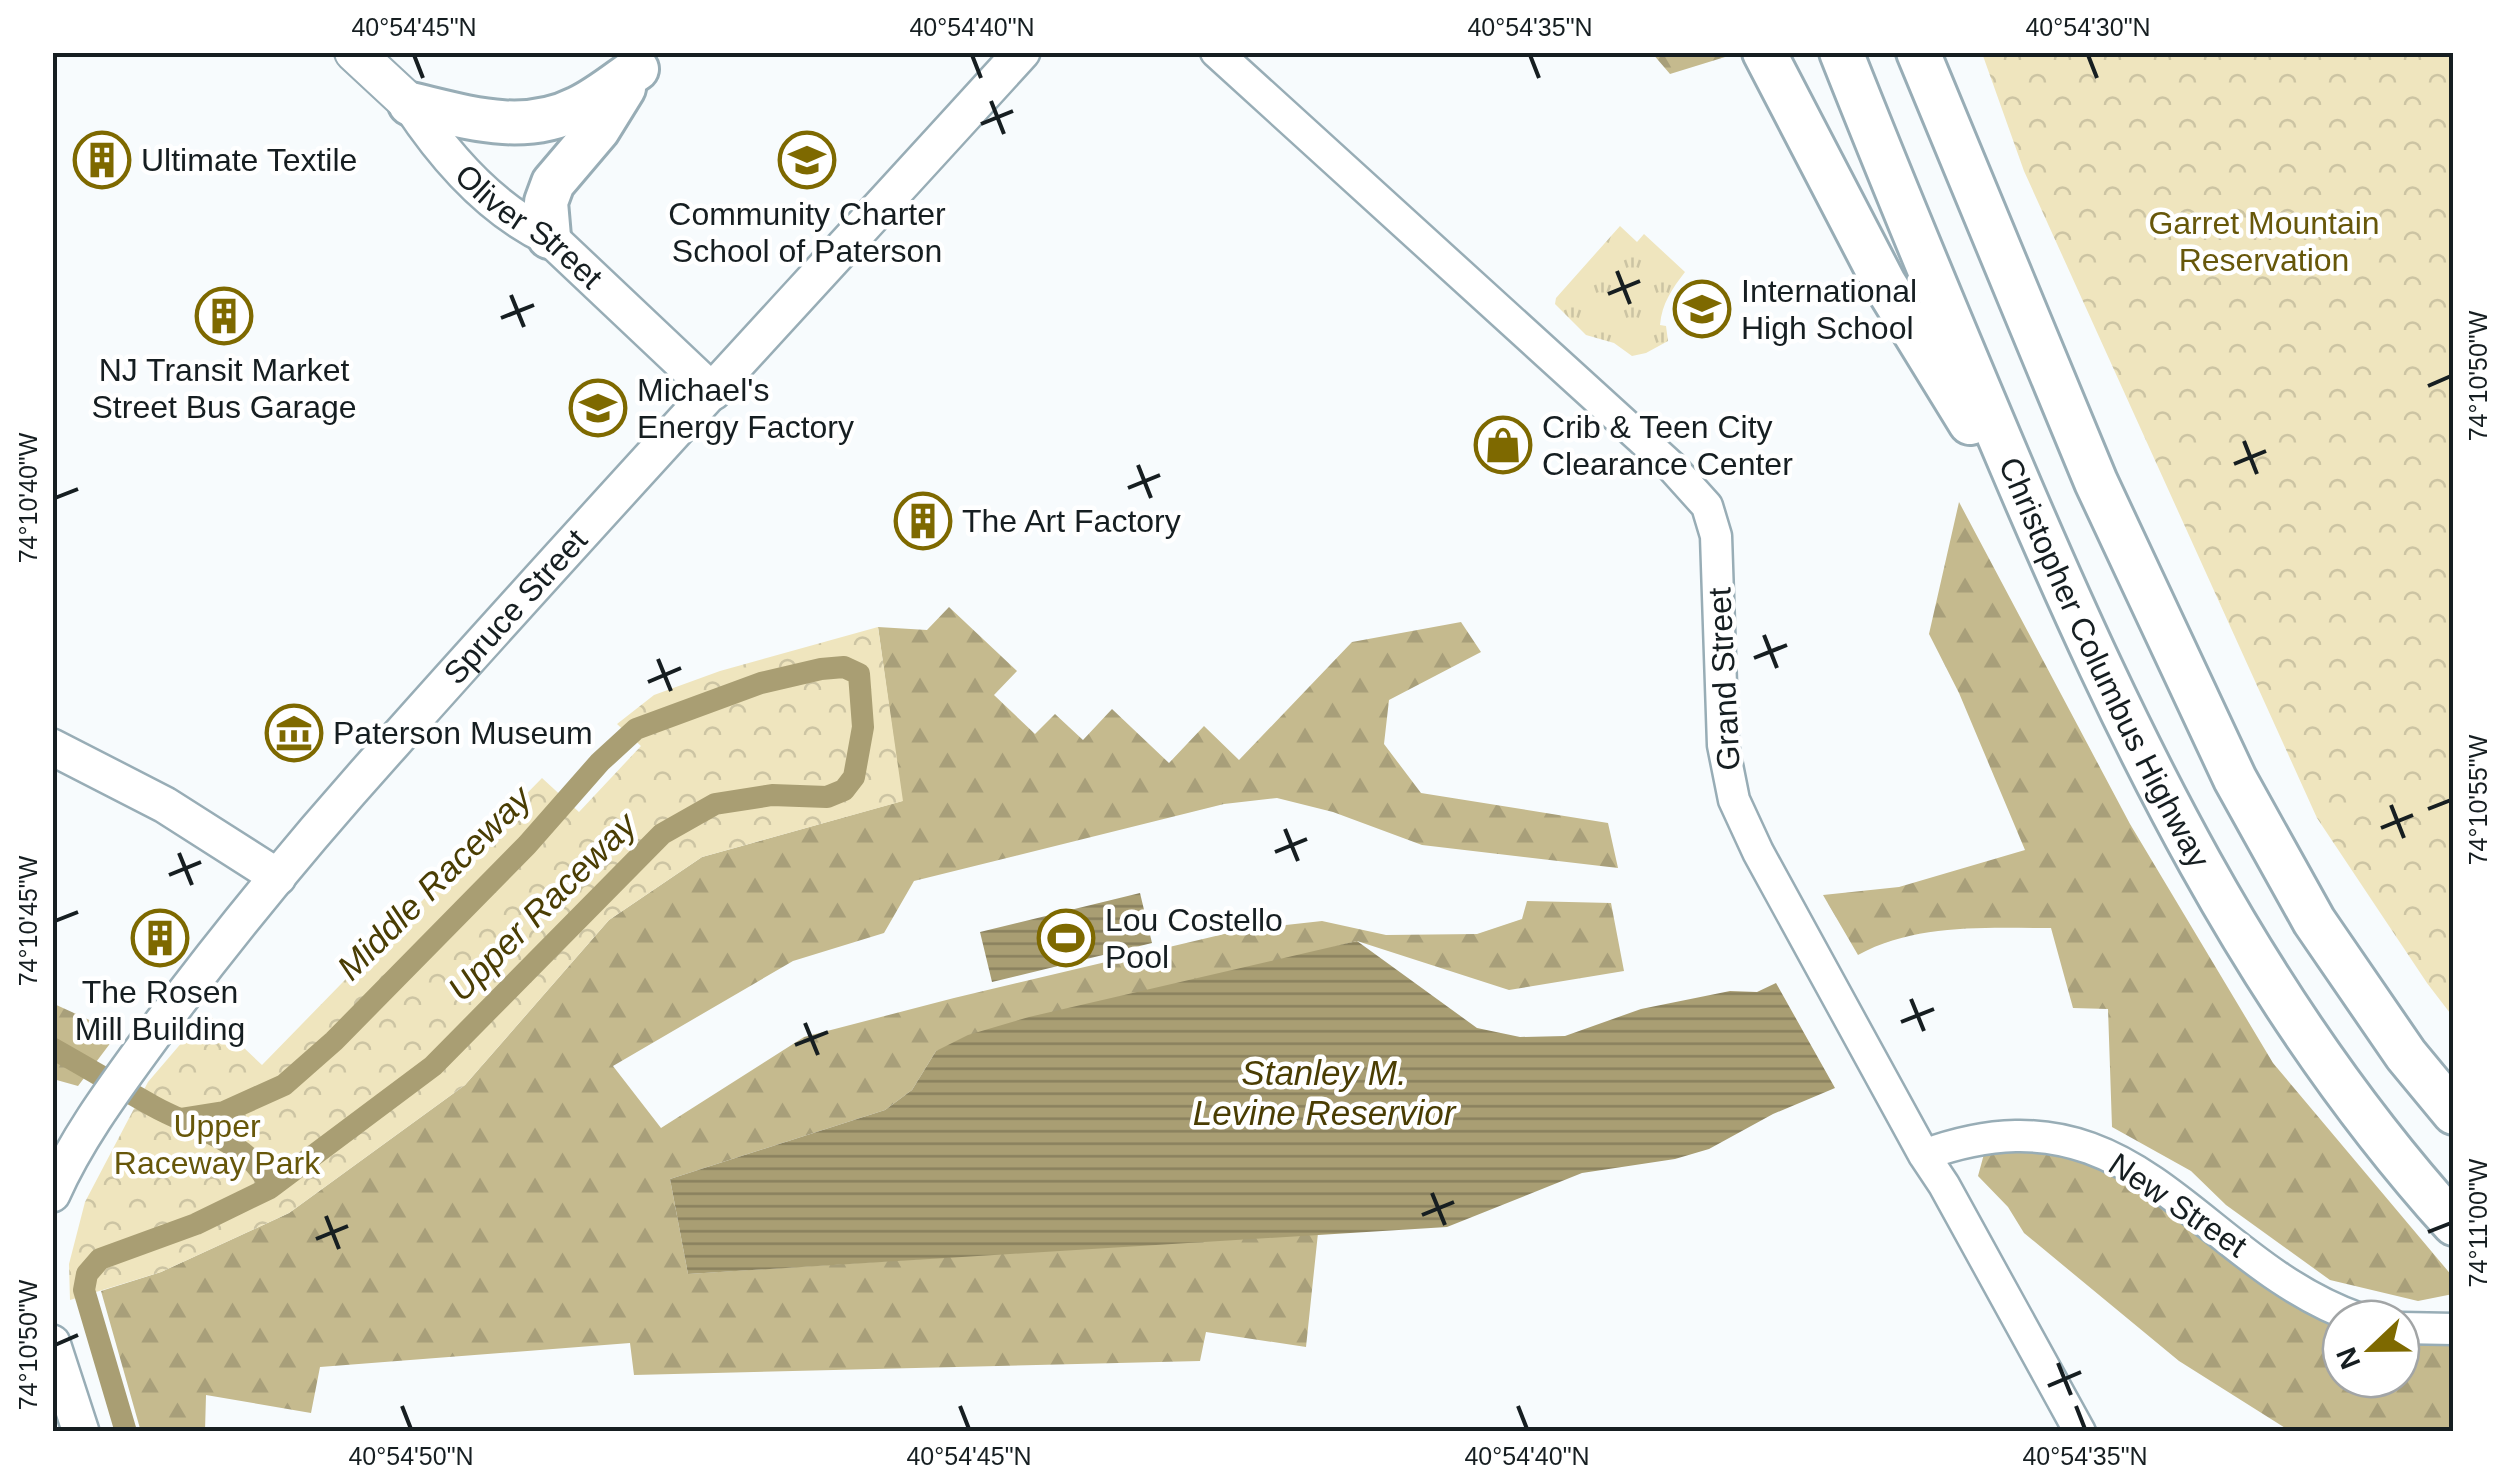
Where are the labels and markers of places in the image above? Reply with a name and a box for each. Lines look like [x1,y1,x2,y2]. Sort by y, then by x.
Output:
building icon: Ultimate Textile [72,130,132,190]
school or university icon: Community Charter School of Paterson [777,130,837,190]
place label: Ultimate Textile [141,142,357,178]
place label: Community Charter School of Paterson [668,196,946,269]
place label: International High School [1741,273,1917,346]
school or university icon: International High School [1672,279,1732,339]
building icon: NJ Transit Market Street Bus Garage [194,286,254,346]
place label: NJ Transit Market Street Bus Garage [91,352,357,425]
place label: Michael's Energy Factory [637,372,854,445]
school or university icon: Michael's Energy Factory [568,378,628,438]
place label: Crib & Teen City Clearance Center [1542,409,1793,482]
shop icon: Crib & Teen City Clearance Center [1473,415,1533,475]
building icon: The Art Factory [893,491,953,551]
place label: The Art Factory [962,503,1181,539]
museum icon: Paterson Museum [264,703,324,763]
place label: Paterson Museum [333,715,593,751]
place label: Lou Costello Pool [1105,902,1283,975]
building icon: The Rosen Mill Building [130,908,190,968]
sports icon: Lou Costello Pool [1036,908,1096,968]
place label: The Rosen Mill Building [75,974,245,1047]

